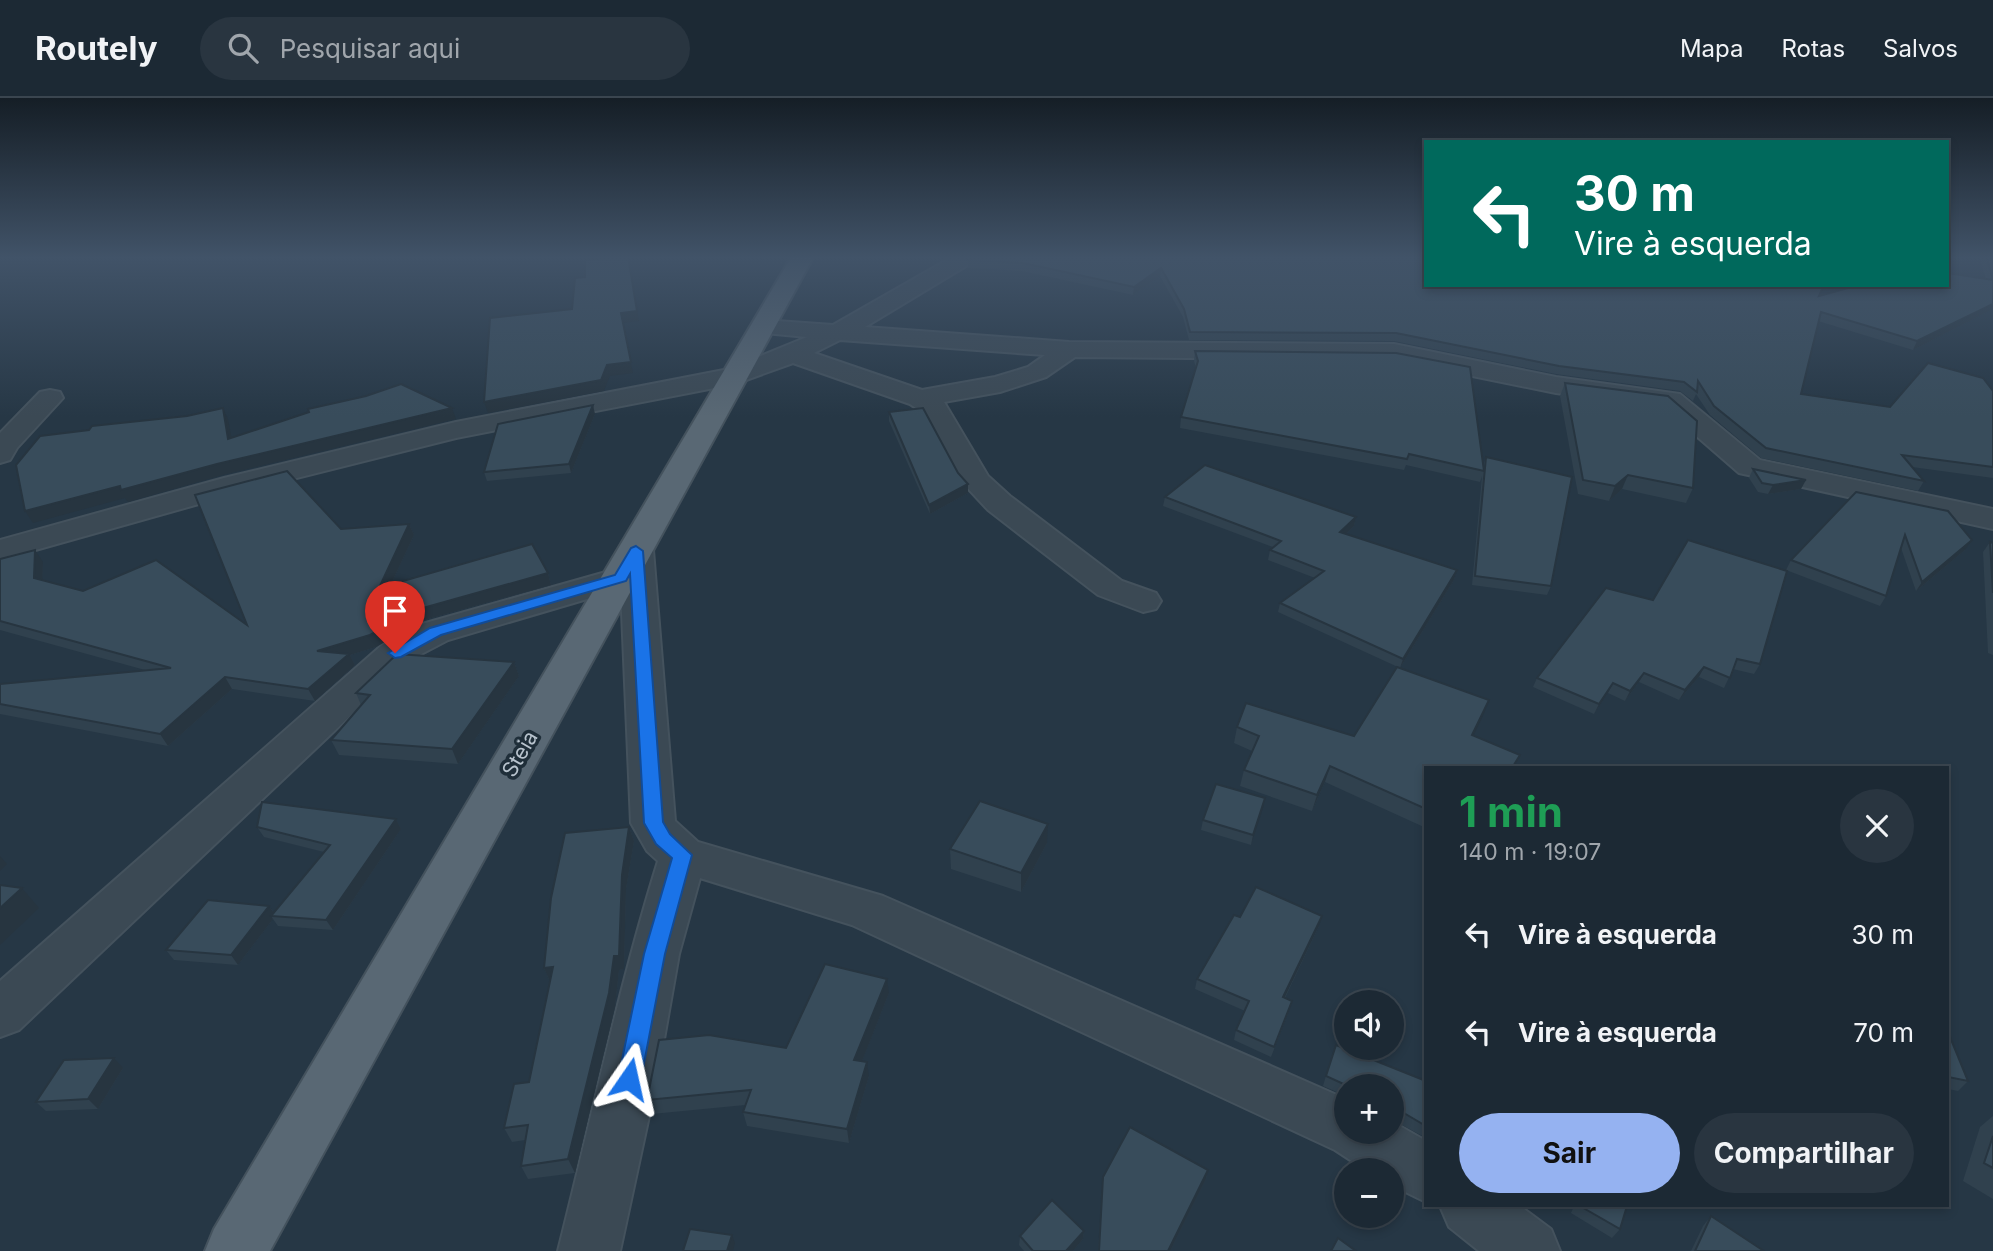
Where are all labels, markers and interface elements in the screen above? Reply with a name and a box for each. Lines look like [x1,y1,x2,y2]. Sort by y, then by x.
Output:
search box [200,17,690,80]
text: Routely [35,28,158,68]
icon: search [224,29,262,67]
text: Pesquisar aqui [280,33,460,64]
text: Mapa [1680,34,1744,63]
text: Rotas [1782,34,1845,63]
text: Salvos [1883,34,1958,63]
text: 30 m [1574,164,1695,223]
icon: left [1459,168,1550,259]
text: Vire à esquerda [1574,224,1812,263]
pin [365,581,425,653]
icon: arrive [376,592,414,630]
street label: Steia [496,726,543,781]
text: 1 min [1459,786,1563,837]
button: close [1840,789,1914,863]
text: 140 m · 19:07 [1459,838,1601,866]
icon: left [1459,915,1497,953]
text: Vire à esquerda [1518,919,1717,950]
text: 30 m [1851,919,1914,950]
map controls [1334,990,1404,1228]
button: sound [1334,990,1404,1060]
icon: left [1459,1013,1497,1051]
text: Vire à esquerda [1518,1017,1717,1048]
text: 70 m [1853,1017,1914,1048]
position arrow [592,1042,666,1116]
button: + [1334,1074,1404,1144]
button: Sair [1459,1113,1680,1193]
button: Compartilhar [1694,1113,1914,1193]
button: − [1334,1158,1404,1228]

